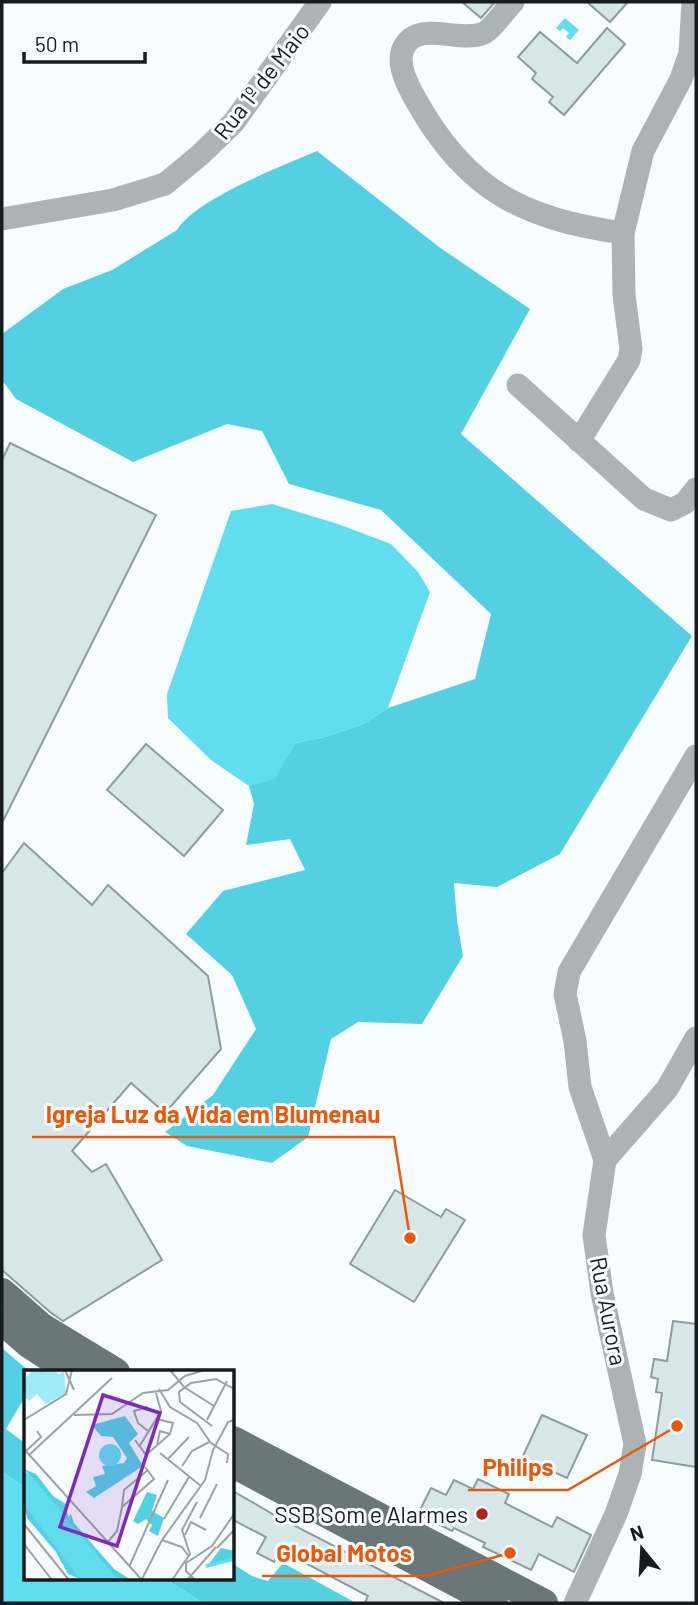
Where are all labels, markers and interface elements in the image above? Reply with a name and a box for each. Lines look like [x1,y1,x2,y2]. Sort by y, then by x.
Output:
street label: Rua 1º de Maio [207,17,315,145]
scale bar [24,21,145,65]
text: 50 m [35,31,79,56]
callout: Igreja Luz da Vida em Blumenau [32,1092,394,1137]
text: Igreja Luz da Vida em Blumenau [46,1099,380,1128]
street label: Rua Aurora [585,1254,633,1368]
inset map [24,1370,234,1580]
callout: Philips [468,1445,568,1490]
text: Philips [482,1452,554,1481]
place label: SSB Som e Alarmes [274,1500,468,1528]
marker: SSB Som e Alarmes [474,1506,490,1522]
north arrow [607,1514,677,1584]
text: N [627,1519,646,1545]
callout: Global Motos [262,1531,426,1576]
text: Global Motos [276,1538,412,1567]

